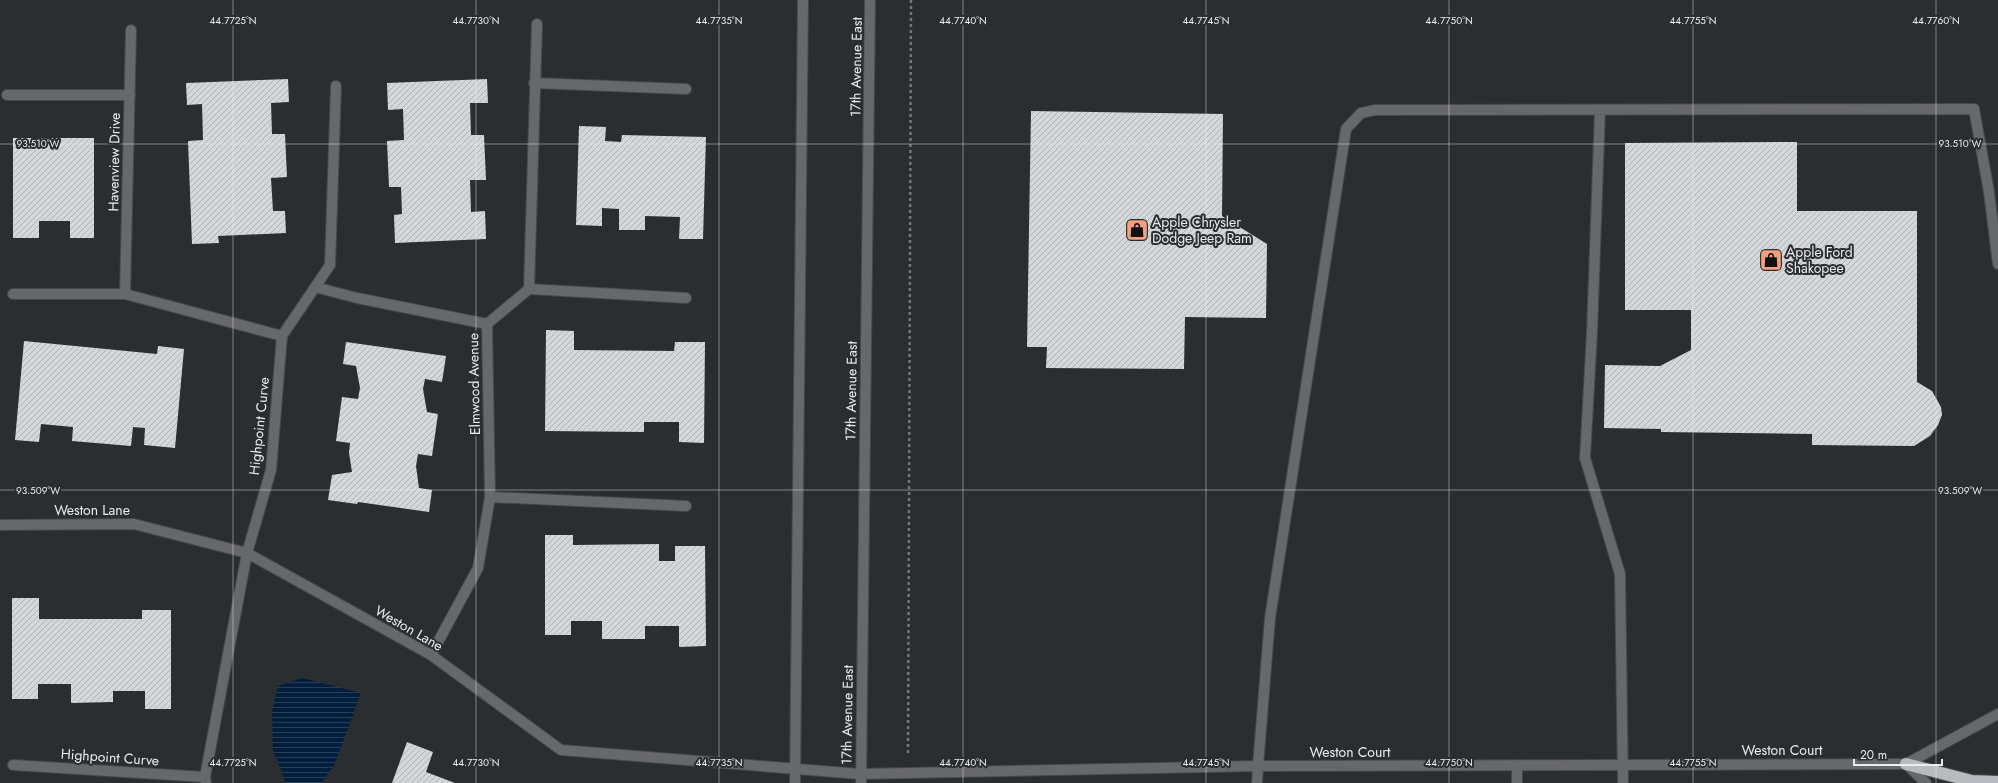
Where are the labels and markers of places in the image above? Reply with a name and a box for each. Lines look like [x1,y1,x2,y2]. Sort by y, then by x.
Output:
place label: Apple Chrysler Dodge Jeep Ram [1152,212,1252,248]
shop icon: Apple Chrysler Dodge Jeep Ram [1124,217,1150,243]
place label: Apple Ford Shakopee [1786,242,1853,278]
shop icon: Apple Ford Shakopee [1758,247,1784,273]

